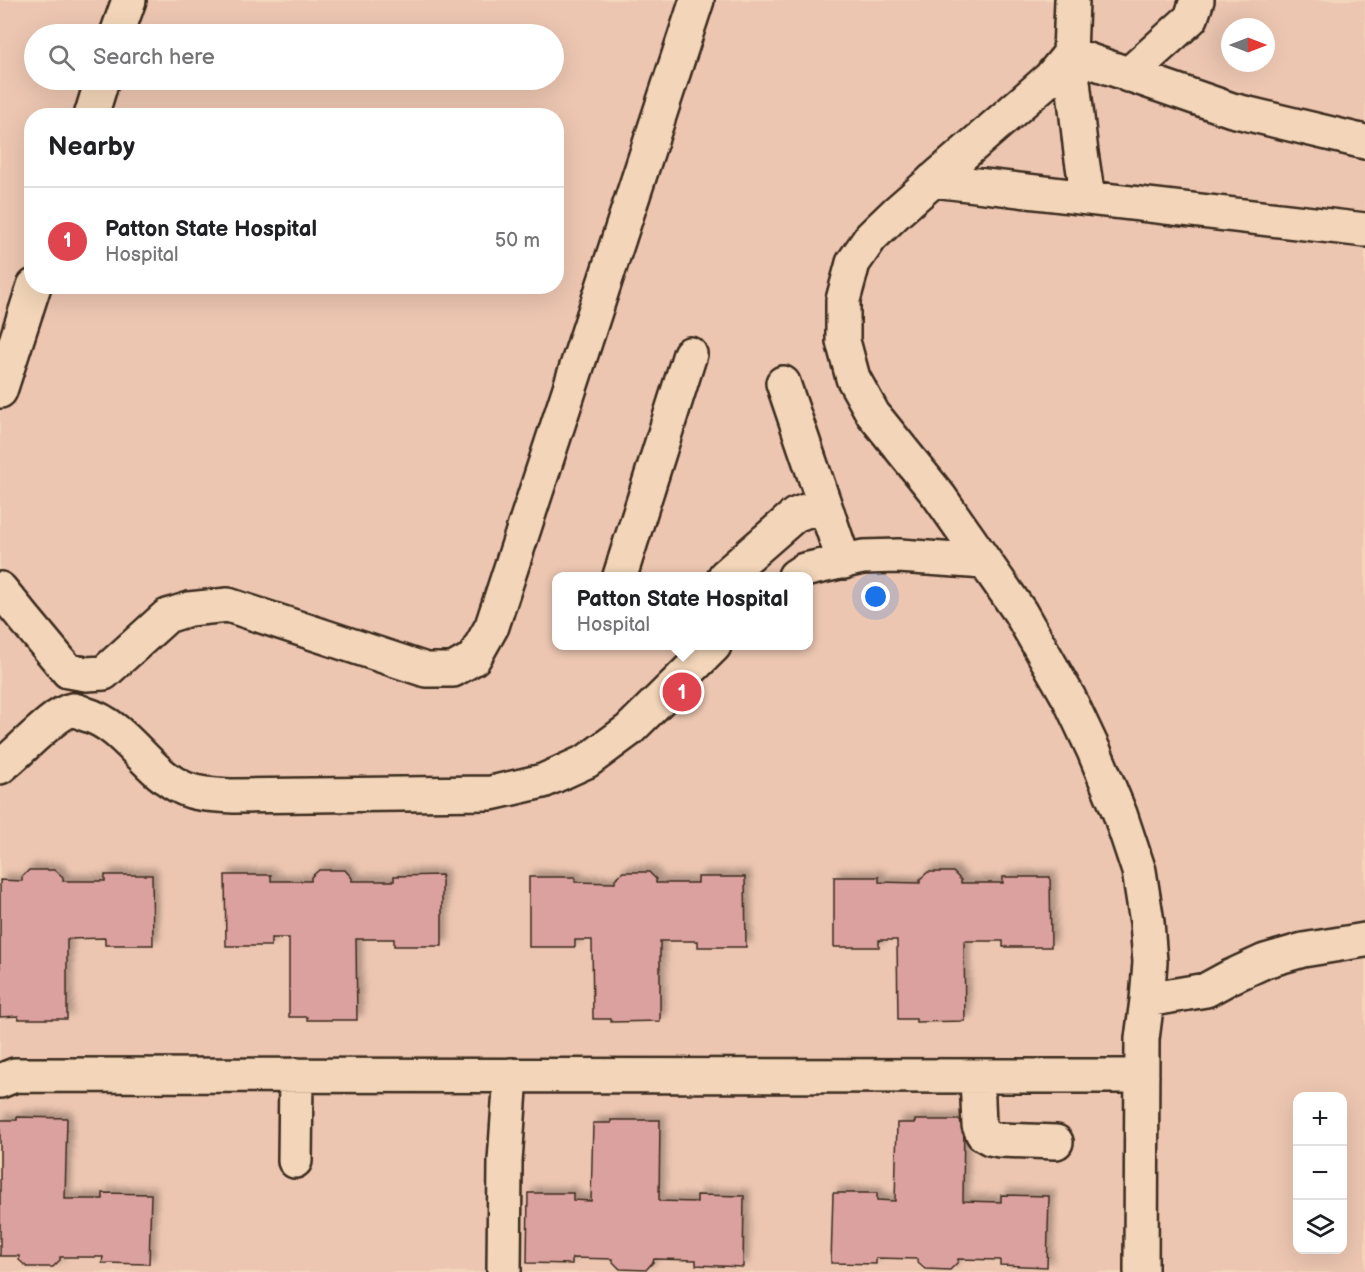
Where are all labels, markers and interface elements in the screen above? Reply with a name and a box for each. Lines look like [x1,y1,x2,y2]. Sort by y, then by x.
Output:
north arrow [1221,18,1275,72]
search box [24,24,564,90]
icon: search [45,41,78,74]
text: Search here [93,44,215,71]
text: Nearby [48,132,135,163]
text: Patton State Hospital [105,216,317,243]
text: 1 [63,229,72,253]
text: 50 m [495,229,540,253]
text: Hospital [105,243,178,267]
popup [552,572,813,650]
your location [861,582,890,611]
text: Patton State Hospital [577,586,788,613]
text: Hospital [577,613,650,637]
pin: 1 [662,670,702,714]
map controls [1293,1092,1347,1254]
button: + [1293,1092,1347,1146]
button: − [1293,1146,1347,1200]
button: layers [1293,1200,1347,1254]

